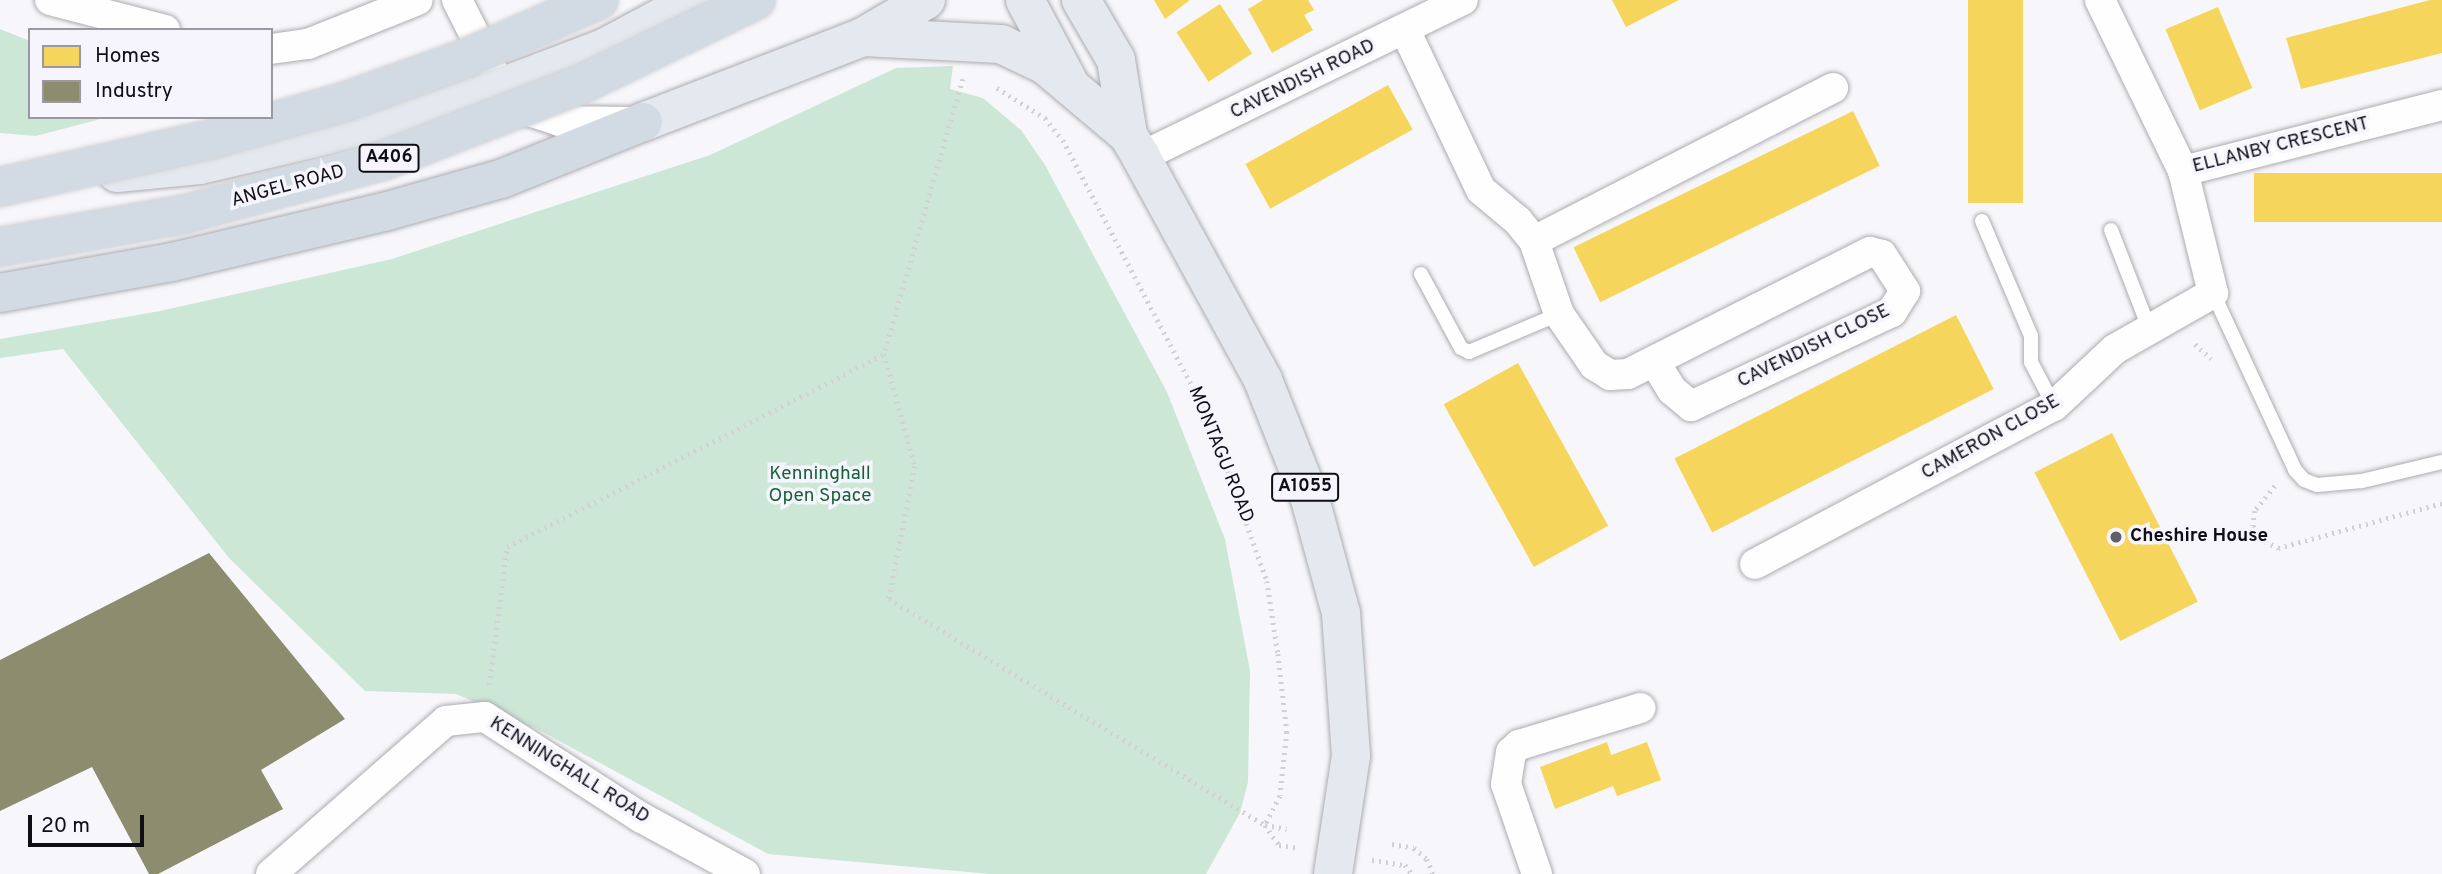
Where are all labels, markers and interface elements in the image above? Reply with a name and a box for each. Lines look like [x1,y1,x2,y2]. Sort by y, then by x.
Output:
legend [28,28,273,119]
street label: CAVENDISH ROAD [1227,35,1379,125]
text: Homes [95,43,160,70]
text: Industry [95,78,173,105]
street label: ELLANBY CRESCENT [2190,113,2372,179]
road number: A406 [358,144,420,173]
street label: ANGEL ROAD [229,161,347,213]
street label: CAVENDISH CLOSE [1734,300,1894,394]
street label: MONTAGU ROAD [1182,383,1258,527]
street label: CAMERON CLOSE [1918,391,2064,485]
park label: Kenninghall Open Space [768,464,872,508]
road number: A1055 [1270,472,1340,502]
place label: Cheshire House [2130,526,2268,548]
marker: Cheshire House [2108,529,2124,545]
street label: KENNINGHALL ROAD [485,712,653,830]
scale bar [32,800,147,844]
text: 20 m [41,813,90,840]

